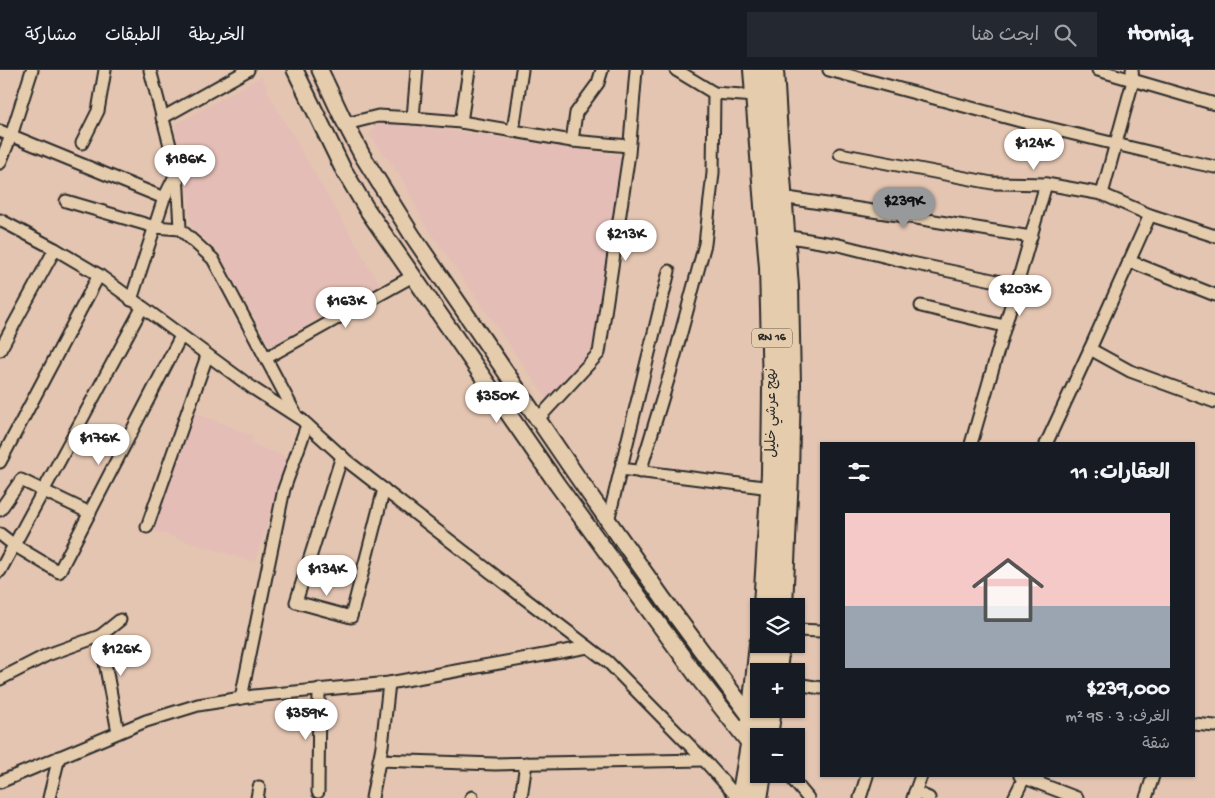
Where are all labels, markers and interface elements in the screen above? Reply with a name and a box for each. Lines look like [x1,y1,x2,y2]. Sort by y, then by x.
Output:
search box [747,12,1097,57]
text: Homiq [1127,20,1190,49]
icon: search [1051,21,1079,49]
text: ابحث هنا [971,25,1039,48]
text: مشاركة [25,26,77,47]
text: الطبقات [105,26,161,47]
text: الخريطة [189,26,245,47]
pin: $124K [999,128,1069,171]
text: $124K [1015,135,1053,154]
pin: $186K [150,144,220,187]
text: $186K [165,151,205,170]
pin: $239K [869,186,939,229]
text: $239K [884,193,924,212]
pin: $213K [591,220,661,262]
text: $213K [607,226,645,245]
pin: $203K [985,274,1055,317]
text: $203K [999,281,1041,300]
pin: $163K [311,286,381,329]
text: $163K [327,293,365,312]
road number: RN 16 [752,328,792,348]
street label: نهج عرشي خليل [764,368,783,458]
pin: $350K [462,382,532,424]
text: $350K [476,388,518,407]
pin: $176K [64,424,134,466]
text: $176K [80,430,118,449]
icon: filters [845,458,873,486]
text: العقارات: 11 [1071,462,1170,487]
icon: home [963,545,1053,635]
pin: $134K [292,554,362,597]
text: $134K [308,561,346,580]
map controls [750,598,805,783]
button: layers [750,598,805,653]
pin: $126K [86,634,156,677]
text: $126K [102,641,140,660]
button: + [750,663,805,718]
text: $239,000 [1086,678,1170,703]
pin: $359K [271,698,341,741]
text: $359K [286,705,326,724]
text: الغرف: 3 · 95 m² [1065,709,1170,728]
button: − [750,728,805,783]
text: شقة [1142,736,1170,755]

